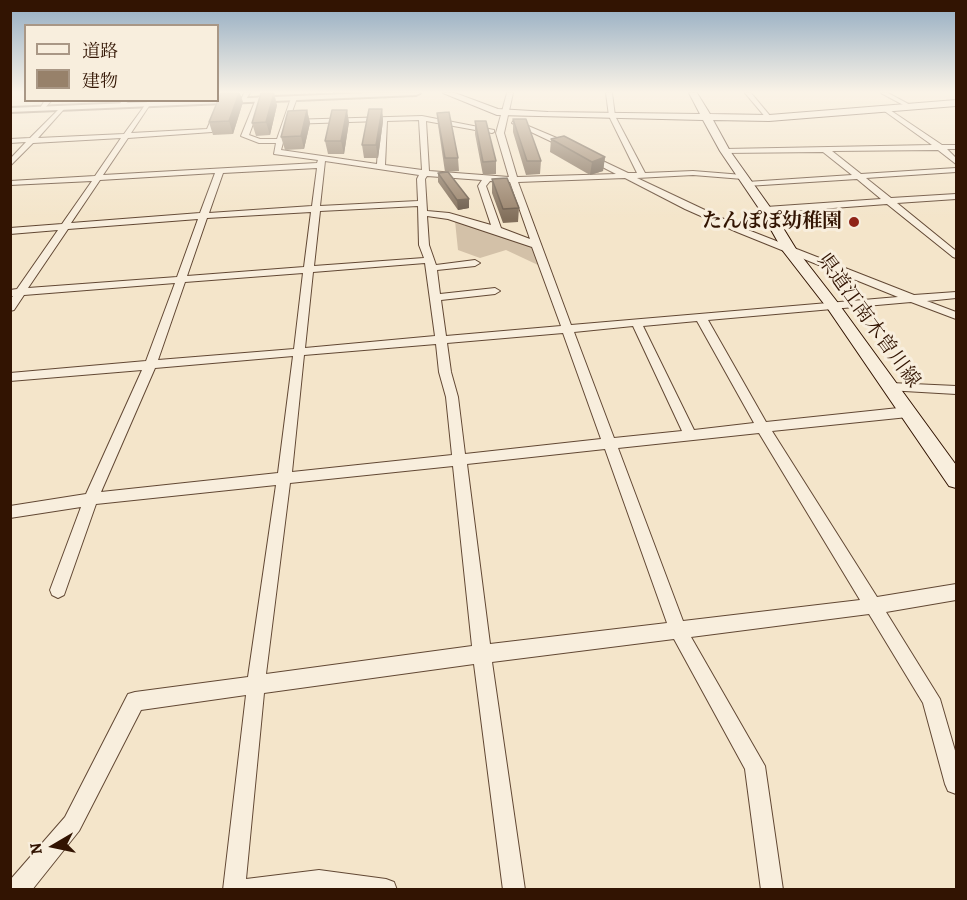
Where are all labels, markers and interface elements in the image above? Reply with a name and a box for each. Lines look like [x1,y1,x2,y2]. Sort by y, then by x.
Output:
legend [24,24,219,102]
text: 道路 [82,39,118,63]
text: 建物 [82,69,118,93]
place label: たんぽぽ幼稚園 [702,210,842,234]
marker: たんぽぽ幼稚園 [847,215,861,229]
street label: 県道江南木曽川線 [811,249,925,393]
north arrow [24,816,84,876]
text: N [24,841,48,856]

